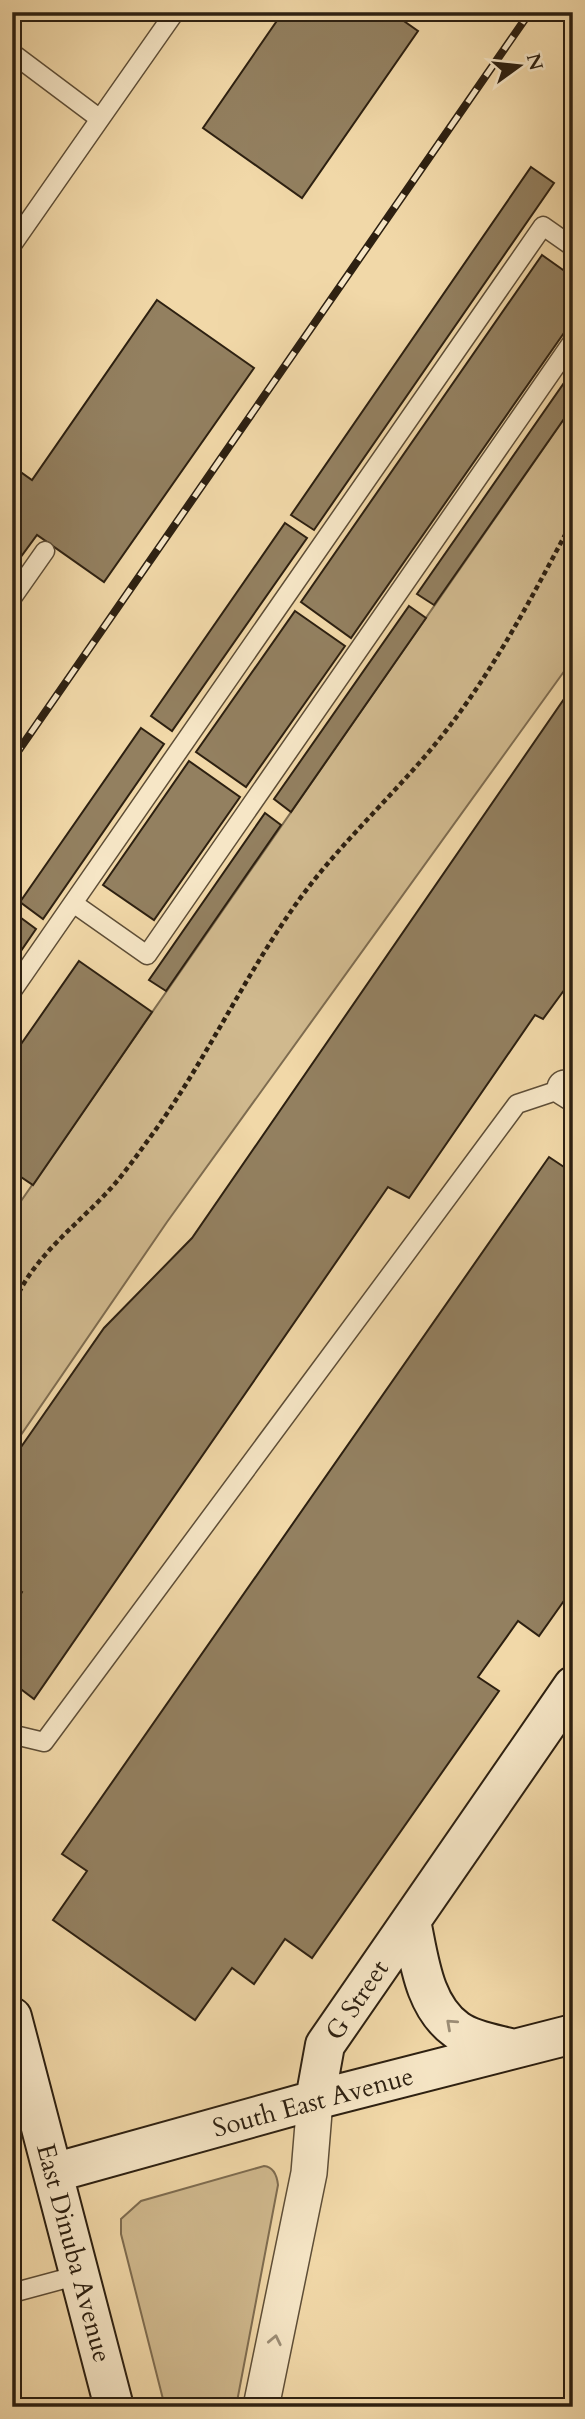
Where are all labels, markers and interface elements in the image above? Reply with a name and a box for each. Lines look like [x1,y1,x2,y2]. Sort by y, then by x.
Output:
north arrow [484,32,554,102]
text: N [520,51,549,74]
street label: G Street [317,1953,397,2047]
one-way arrow [446,2020,459,2032]
street label: South East Avenue [209,2058,417,2146]
street label: East Dinuba Avenue [28,2140,120,2366]
one-way arrow [267,2334,282,2346]

